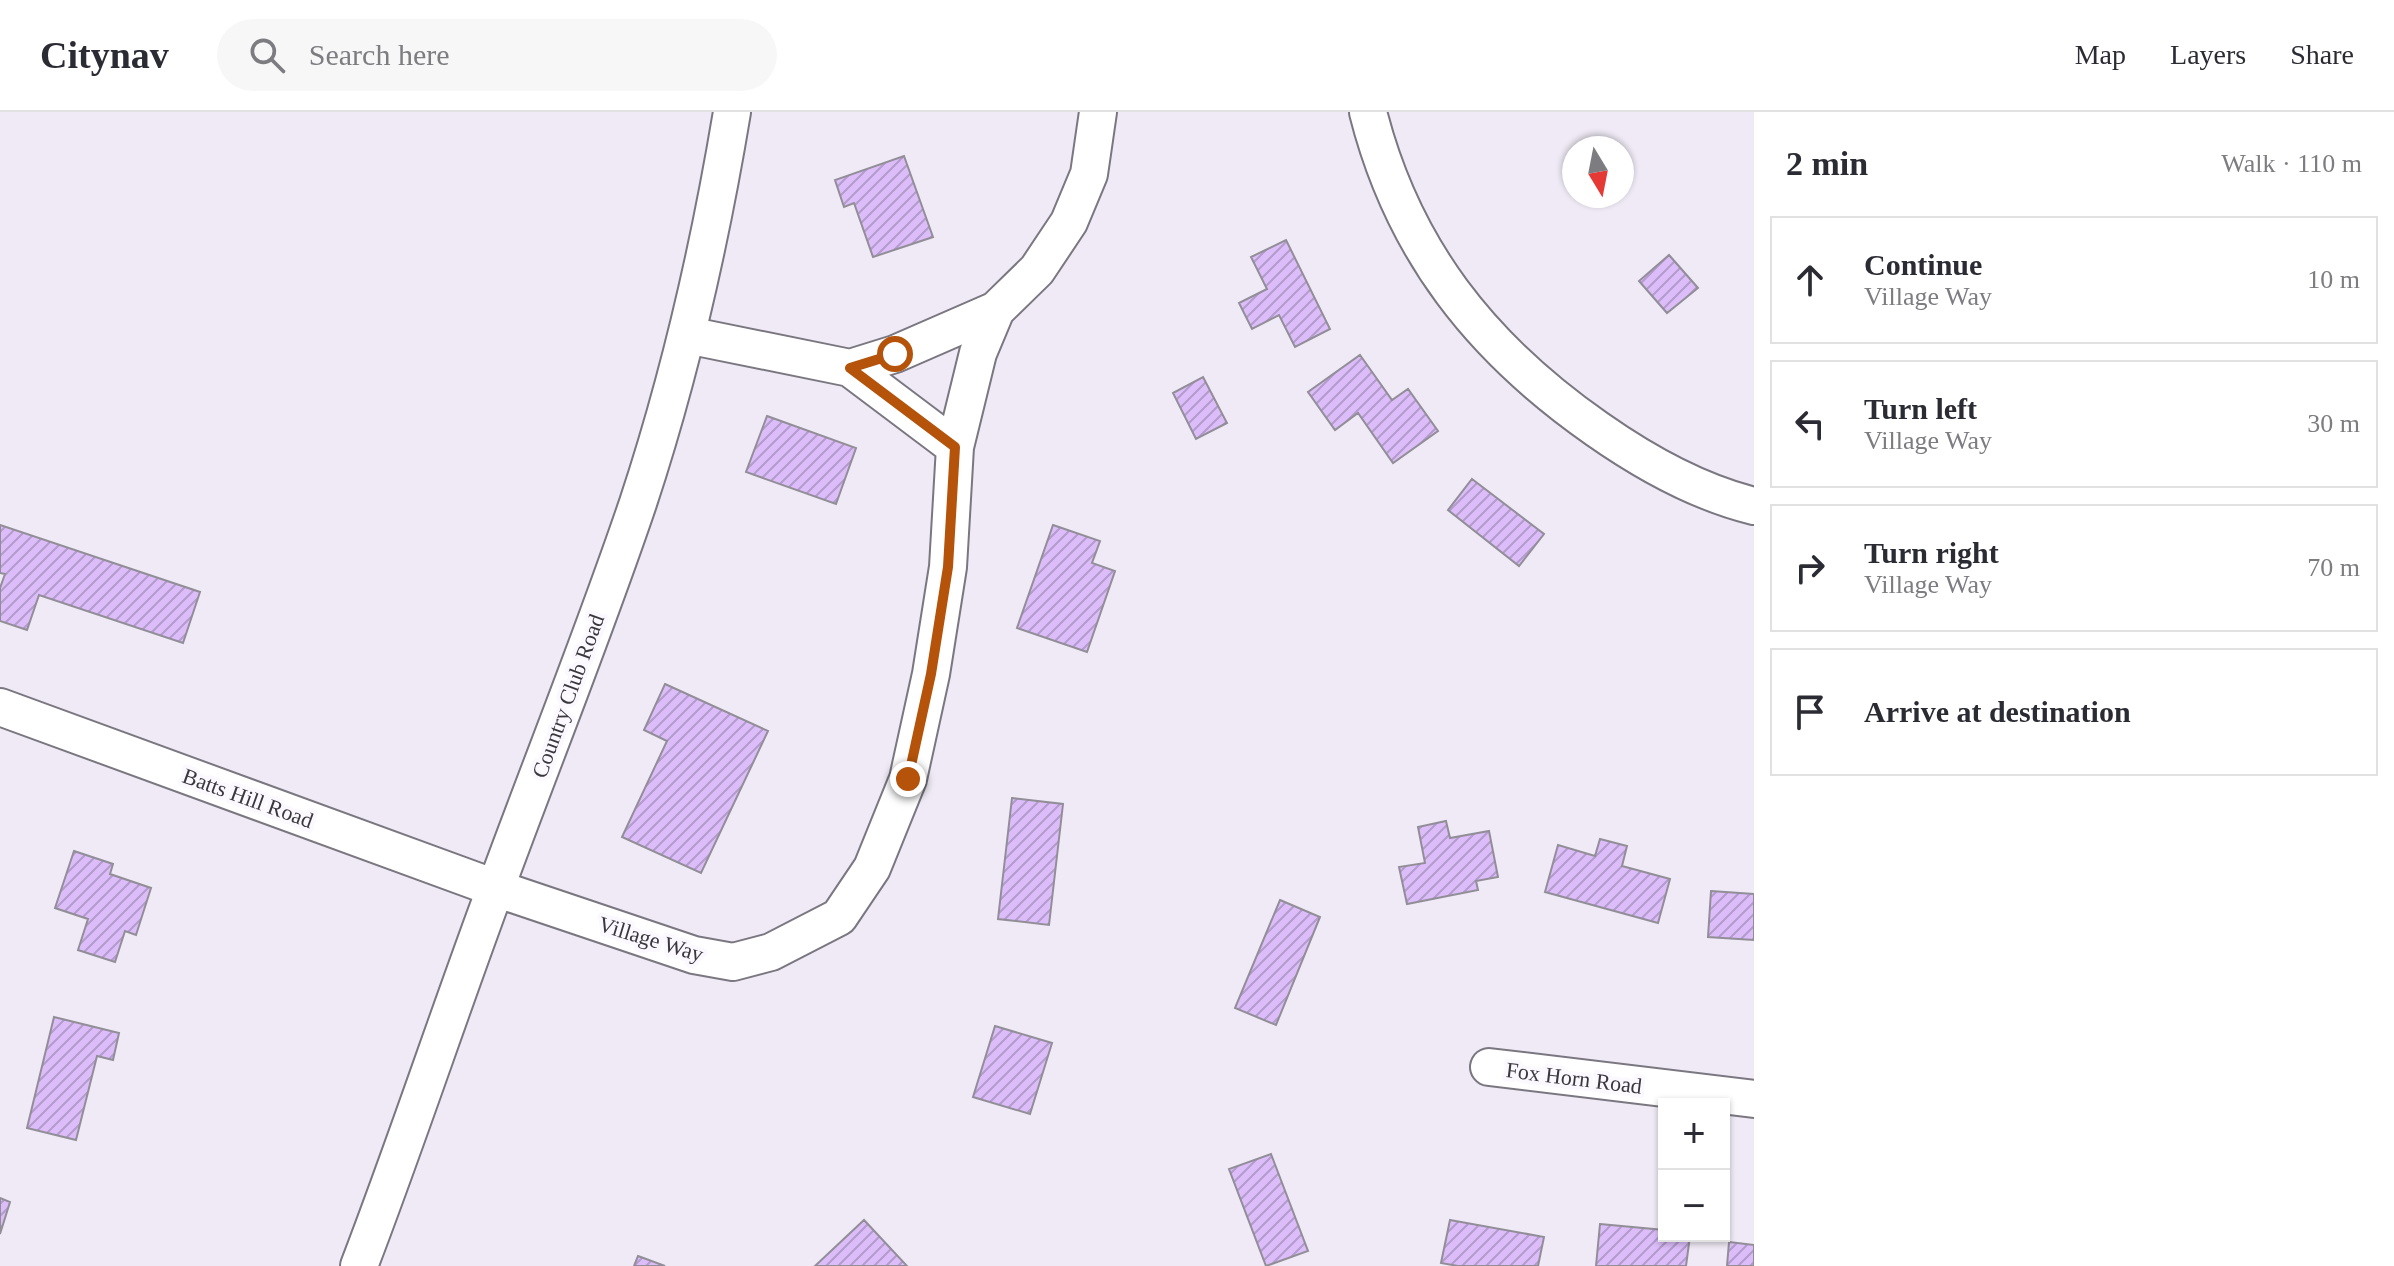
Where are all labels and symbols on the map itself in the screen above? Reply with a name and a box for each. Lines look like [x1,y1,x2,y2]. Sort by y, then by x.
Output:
north arrow [1562,136,1634,208]
route start [877,336,913,372]
street label: Country Club Road [527,611,609,781]
route end [890,761,926,797]
street label: Batts Hill Road [179,763,317,833]
street label: Village Way [596,911,706,967]
street label: Fox Horn Road [1505,1057,1643,1099]

